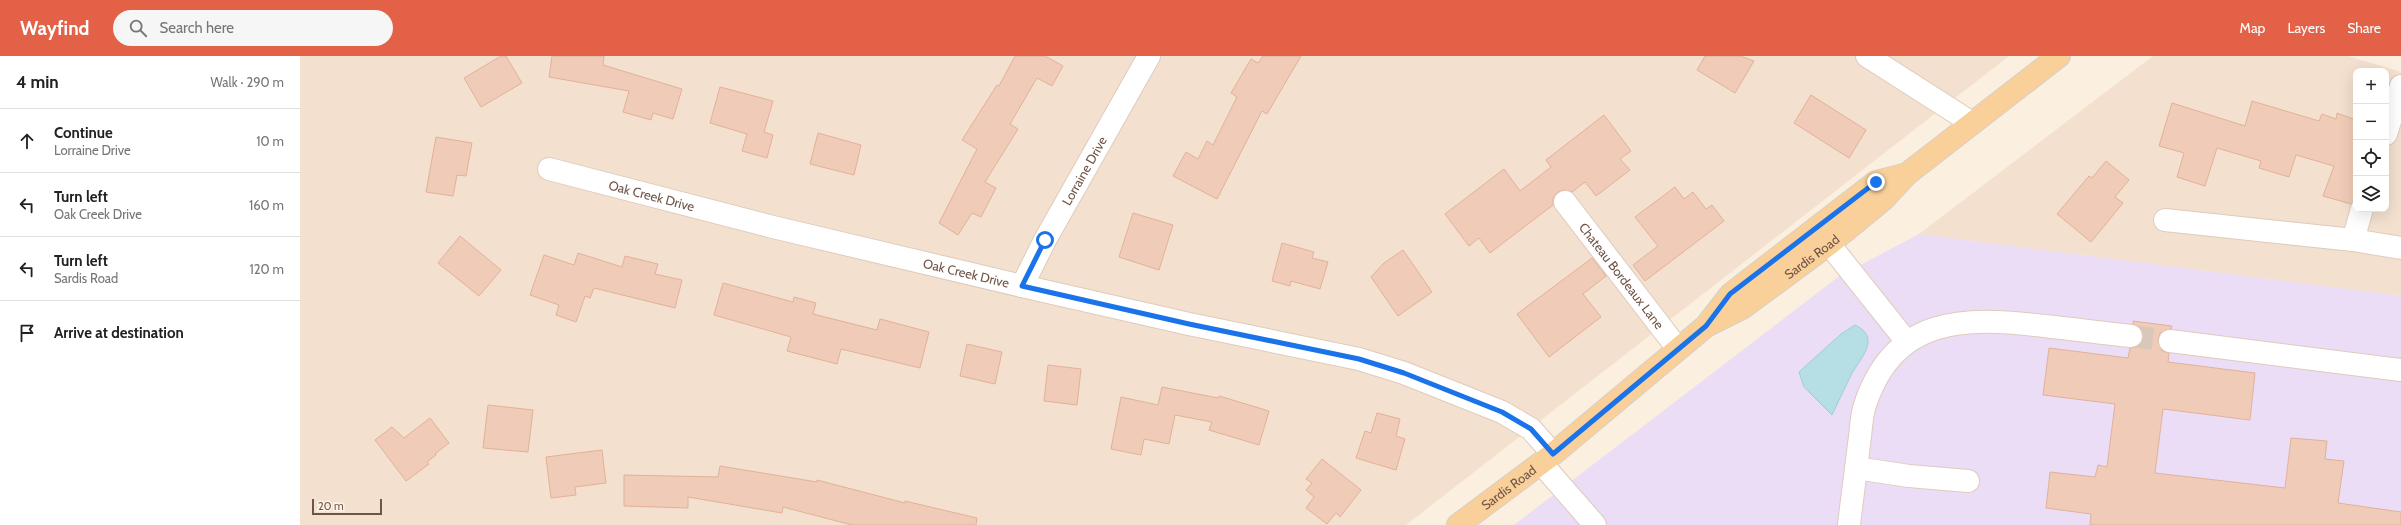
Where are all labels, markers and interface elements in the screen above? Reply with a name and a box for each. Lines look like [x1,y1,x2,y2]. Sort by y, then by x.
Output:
search box [113,10,393,46]
text: Wayfind [20,17,89,40]
icon: search [127,17,149,39]
text: Search here [159,19,234,37]
text: Map [2240,19,2265,37]
text: Layers [2287,19,2325,37]
text: Share [2347,19,2381,37]
map controls [2353,68,2389,212]
button: + [2353,68,2389,104]
text: 4 min [16,72,59,92]
text: Walk · 290 m [211,74,284,90]
button: − [2353,104,2389,140]
text: Continue [54,124,113,142]
icon: ahead [16,130,38,152]
text: 10 m [256,133,284,149]
street label: Lorraine Drive [1058,133,1110,208]
button: locate [2353,140,2389,176]
text: Lorraine Drive [54,142,131,158]
route end [1867,173,1885,191]
button: layers [2353,176,2389,212]
street label: Oak Creek Drive [607,177,697,214]
text: Turn left [54,188,108,206]
icon: left [16,194,38,216]
text: 160 m [249,197,284,213]
text: Oak Creek Drive [54,206,142,222]
street label: Chateau Bordeaux Lane [1576,219,1668,332]
route start [1036,231,1054,249]
street label: Sardis Road [1781,231,1842,282]
text: Turn left [54,252,108,270]
street label: Oak Creek Drive [922,255,1011,291]
icon: left [16,258,38,280]
text: 120 m [250,261,284,277]
text: Sardis Road [54,270,118,286]
icon: arrive [16,322,38,344]
text: Arrive at destination [54,324,184,342]
street label: Sardis Road [1478,462,1539,513]
scale bar [312,497,382,516]
text: 20 m [318,499,344,513]

